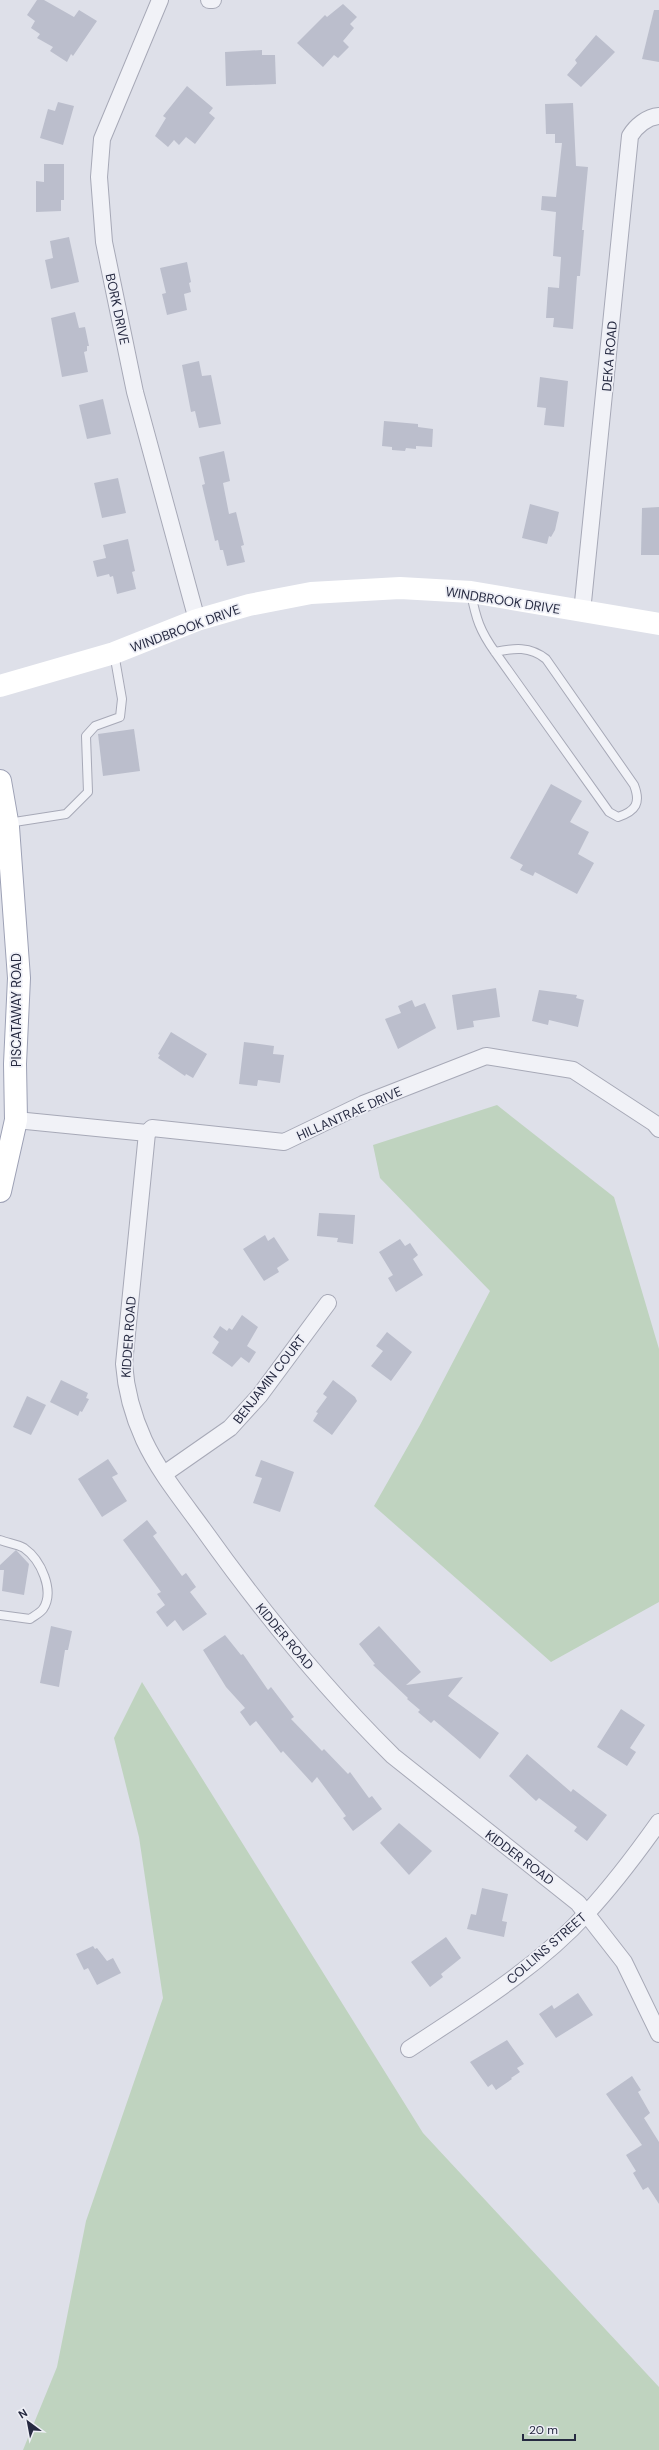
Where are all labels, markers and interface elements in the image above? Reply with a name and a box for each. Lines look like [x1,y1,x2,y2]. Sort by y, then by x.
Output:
street label: BORK DRIVE [102,272,133,346]
street label: DEKA ROAD [598,320,621,392]
street label: WINDBROOK DRIVE [444,583,562,618]
street label: WINDBROOK DRIVE [128,601,243,656]
street label: PISCATAWAY ROAD [8,953,25,1067]
street label: HILLANTRAE DRIVE [294,1083,404,1144]
street label: KIDDER ROAD [117,1296,140,1378]
street label: BENJAMIN COURT [229,1331,309,1427]
street label: KIDDER ROAD [252,1600,317,1673]
street label: KIDDER ROAD [482,1826,558,1889]
street label: COLLINS STREET [503,1909,590,1988]
north arrow [8,2402,48,2442]
text: N [16,2405,30,2422]
scale bar [523,2416,575,2442]
text: 20 m [529,2422,558,2438]

